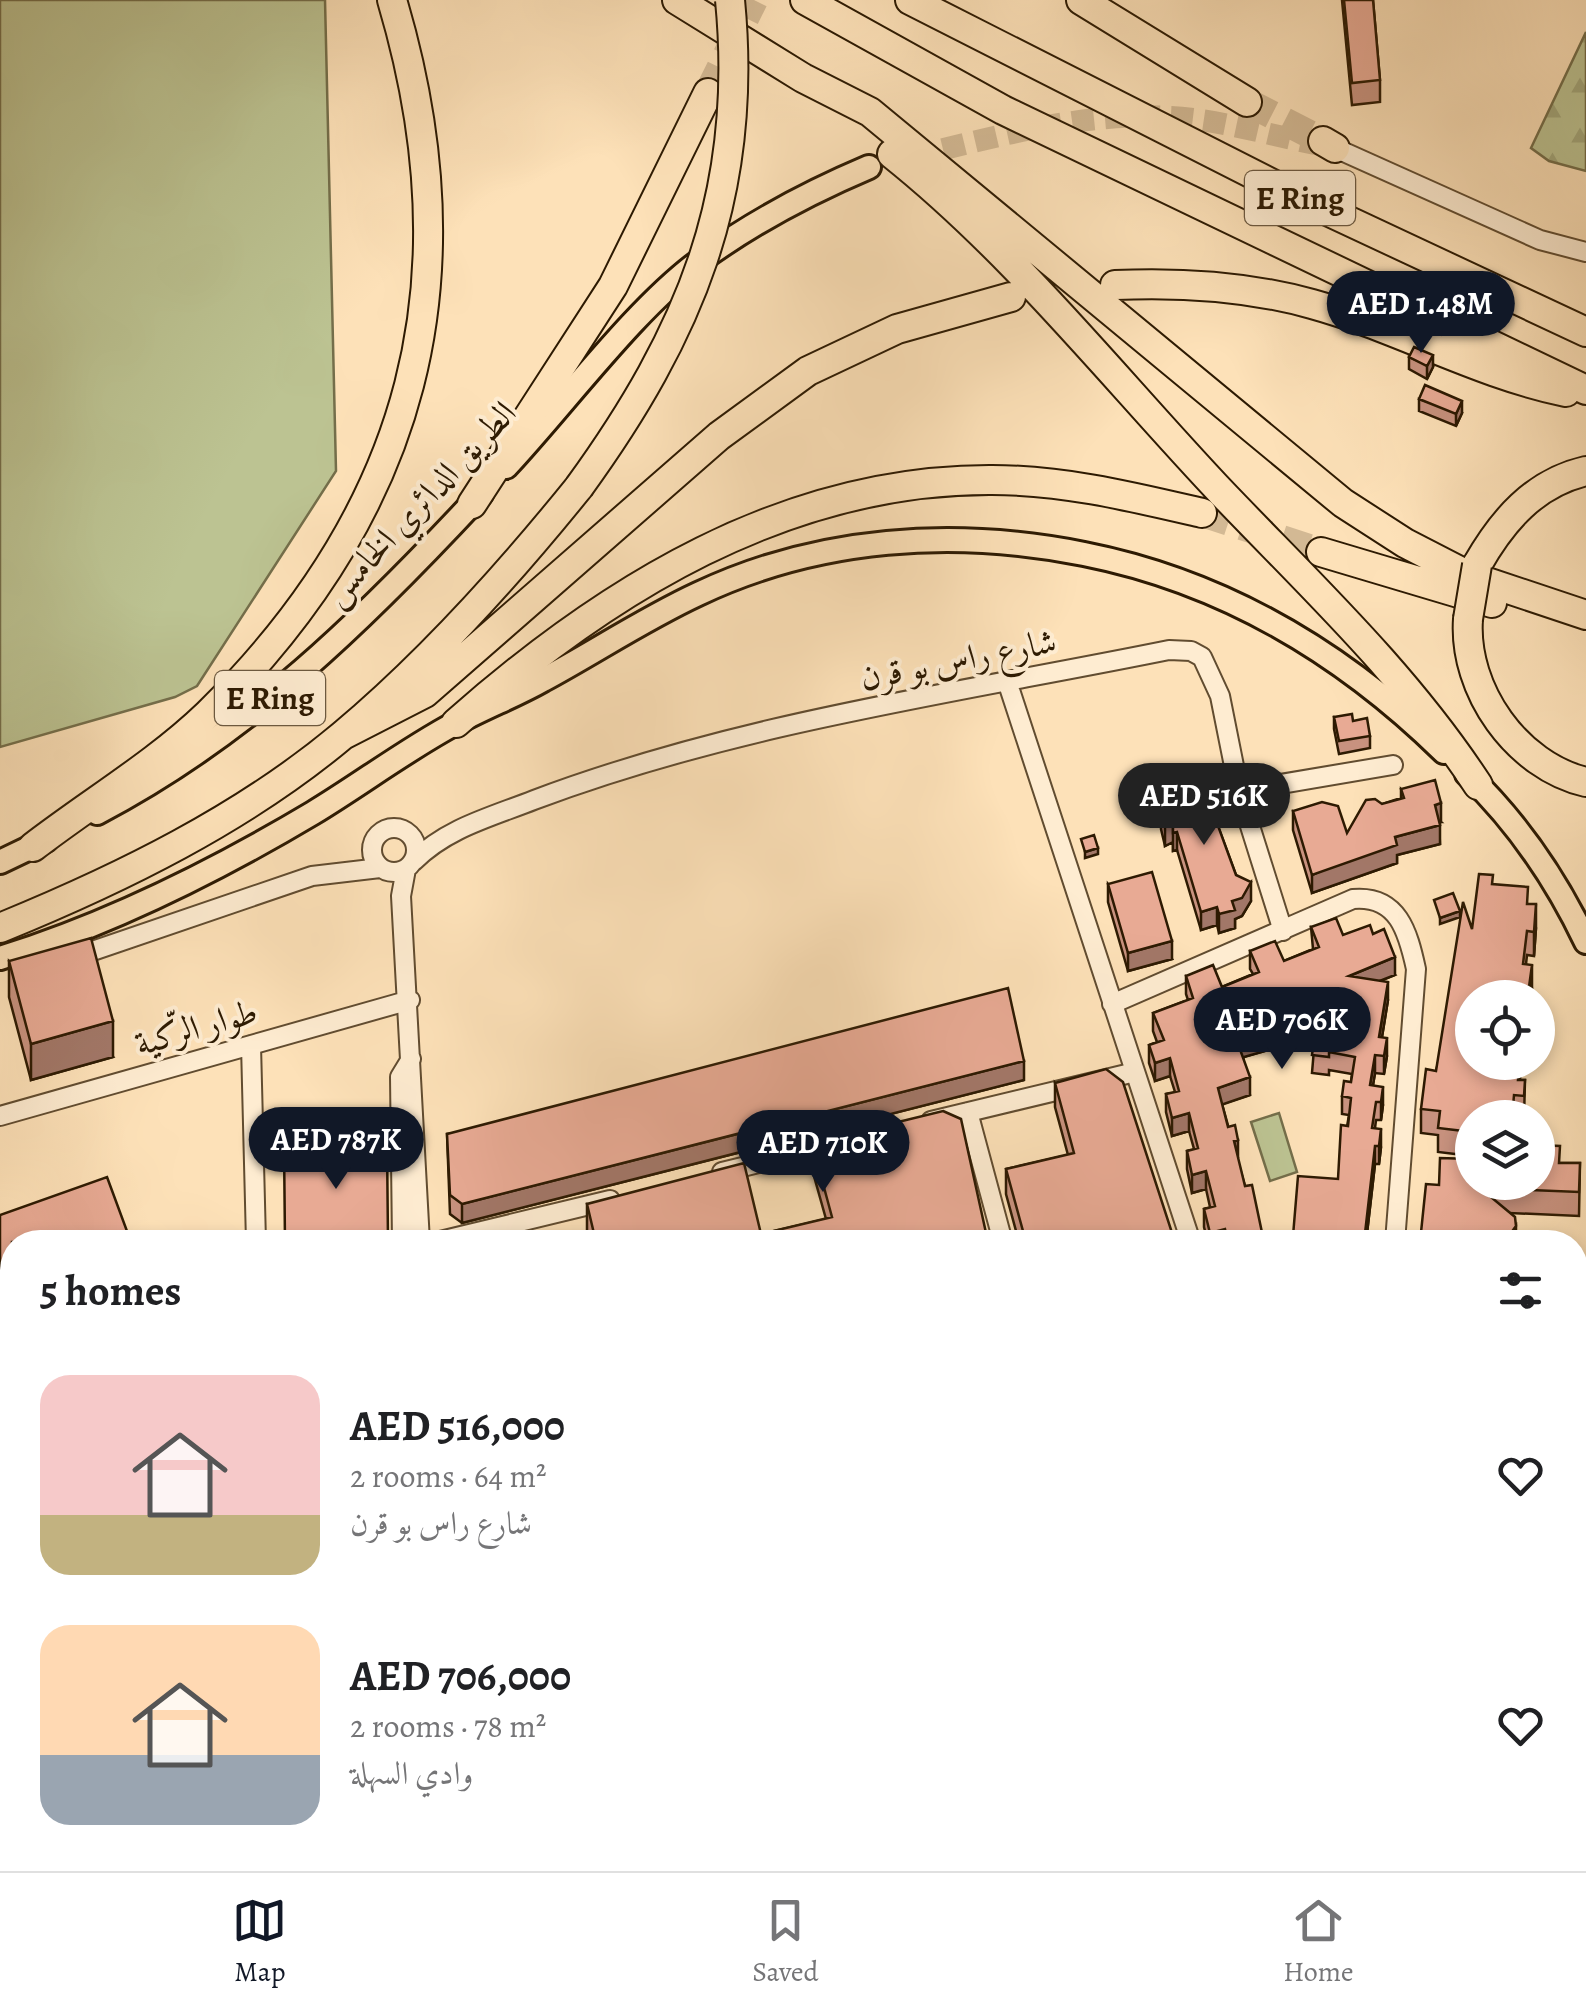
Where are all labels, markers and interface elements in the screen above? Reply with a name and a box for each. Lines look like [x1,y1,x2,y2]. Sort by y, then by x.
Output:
road number: E Ring [1245,171,1355,225]
pin: AED 1.48M [1307,271,1535,356]
text: AED 1.48M [1349,281,1493,325]
street label: الطريق الدائري الخامس [311,390,530,619]
street label: شارع راس بو قرن [856,616,1061,706]
road number: E Ring [215,671,325,725]
pin: AED 516K [1101,763,1307,848]
text: AED 516K [1140,773,1268,817]
map controls [1455,980,1555,1200]
button: locate [1455,980,1555,1080]
street label: طوار الرّكية [129,987,263,1067]
pin: AED 706K [1179,987,1385,1072]
text: AED 706K [1216,997,1348,1041]
button: layers [1455,1100,1555,1200]
pin: AED 787K [233,1107,439,1192]
pin: AED 710K [720,1110,926,1195]
text: AED 787K [271,1117,401,1161]
text: AED 710K [758,1120,888,1164]
text: 5 homes [40,1262,181,1319]
icon: filters [1493,1263,1548,1318]
text: AED 516,000 [350,1397,565,1454]
icon: home [120,1415,240,1535]
icon: heart [1493,1448,1548,1503]
text: 2 rooms · 64 m² [350,1454,547,1498]
text: شارع راس بو قرن [350,1501,532,1545]
text: AED 706,000 [350,1647,571,1704]
icon: home [120,1665,240,1785]
icon: heart [1493,1698,1548,1753]
text: 2 rooms · 78 m² [350,1704,546,1748]
text: وادي السهلة [350,1751,473,1795]
tab: Map [232,1893,287,1991]
tab: Saved [752,1893,819,1991]
tab: Home [1283,1893,1354,1991]

